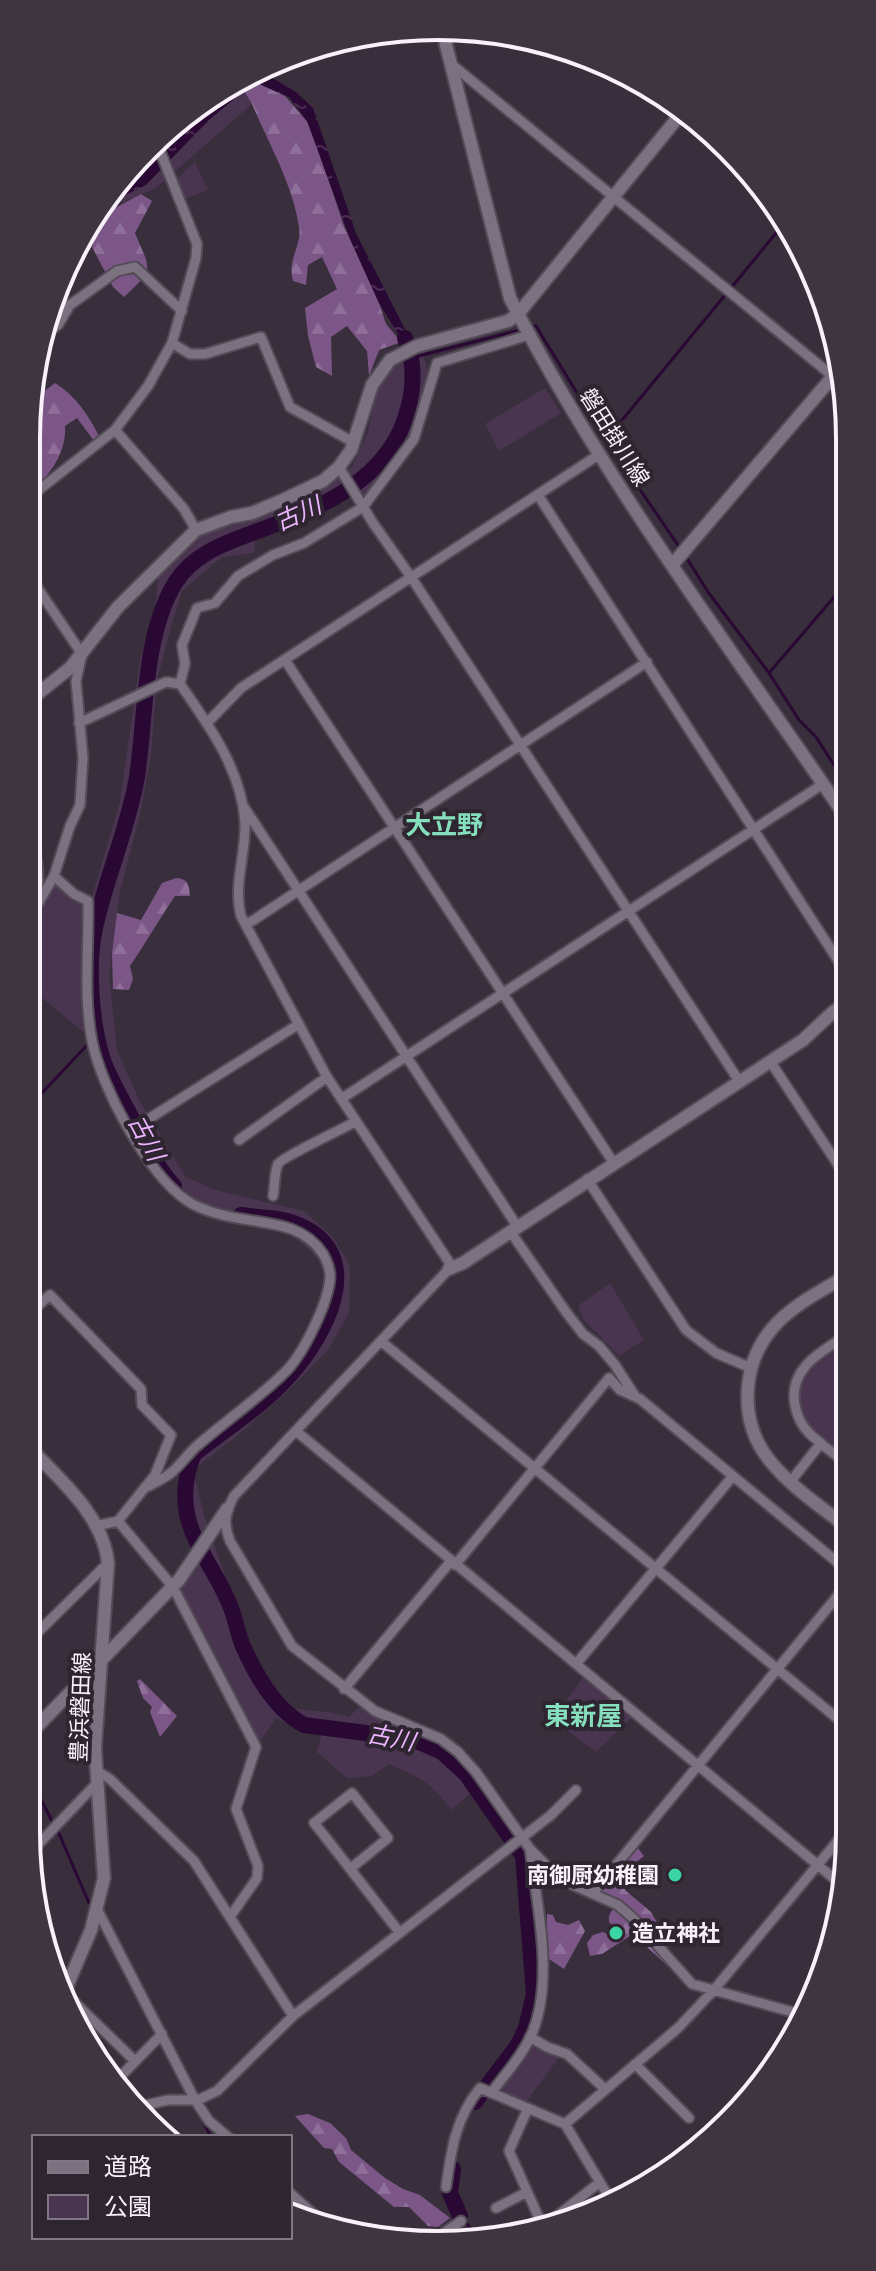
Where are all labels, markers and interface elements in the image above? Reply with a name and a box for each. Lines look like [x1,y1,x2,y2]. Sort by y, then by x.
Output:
street label: 磐田掛川線 [571,381,659,493]
water label: 古川 [268,486,330,539]
district label: 大立野 [405,805,483,844]
water label: 古川 [120,1108,175,1170]
street label: 豊浜磐田線 [61,1651,99,1763]
district label: 東新屋 [544,1696,622,1735]
water label: 古川 [364,1715,421,1760]
place label: 南御厨幼稚園 [527,1858,659,1892]
marker: 南御厨幼稚園 [666,1866,684,1884]
place label: 造立神社 [632,1916,720,1950]
marker: 造立神社 [607,1924,625,1942]
legend [32,2135,292,2239]
text: 道路 [104,2148,152,2184]
text: 公園 [104,2188,152,2224]

